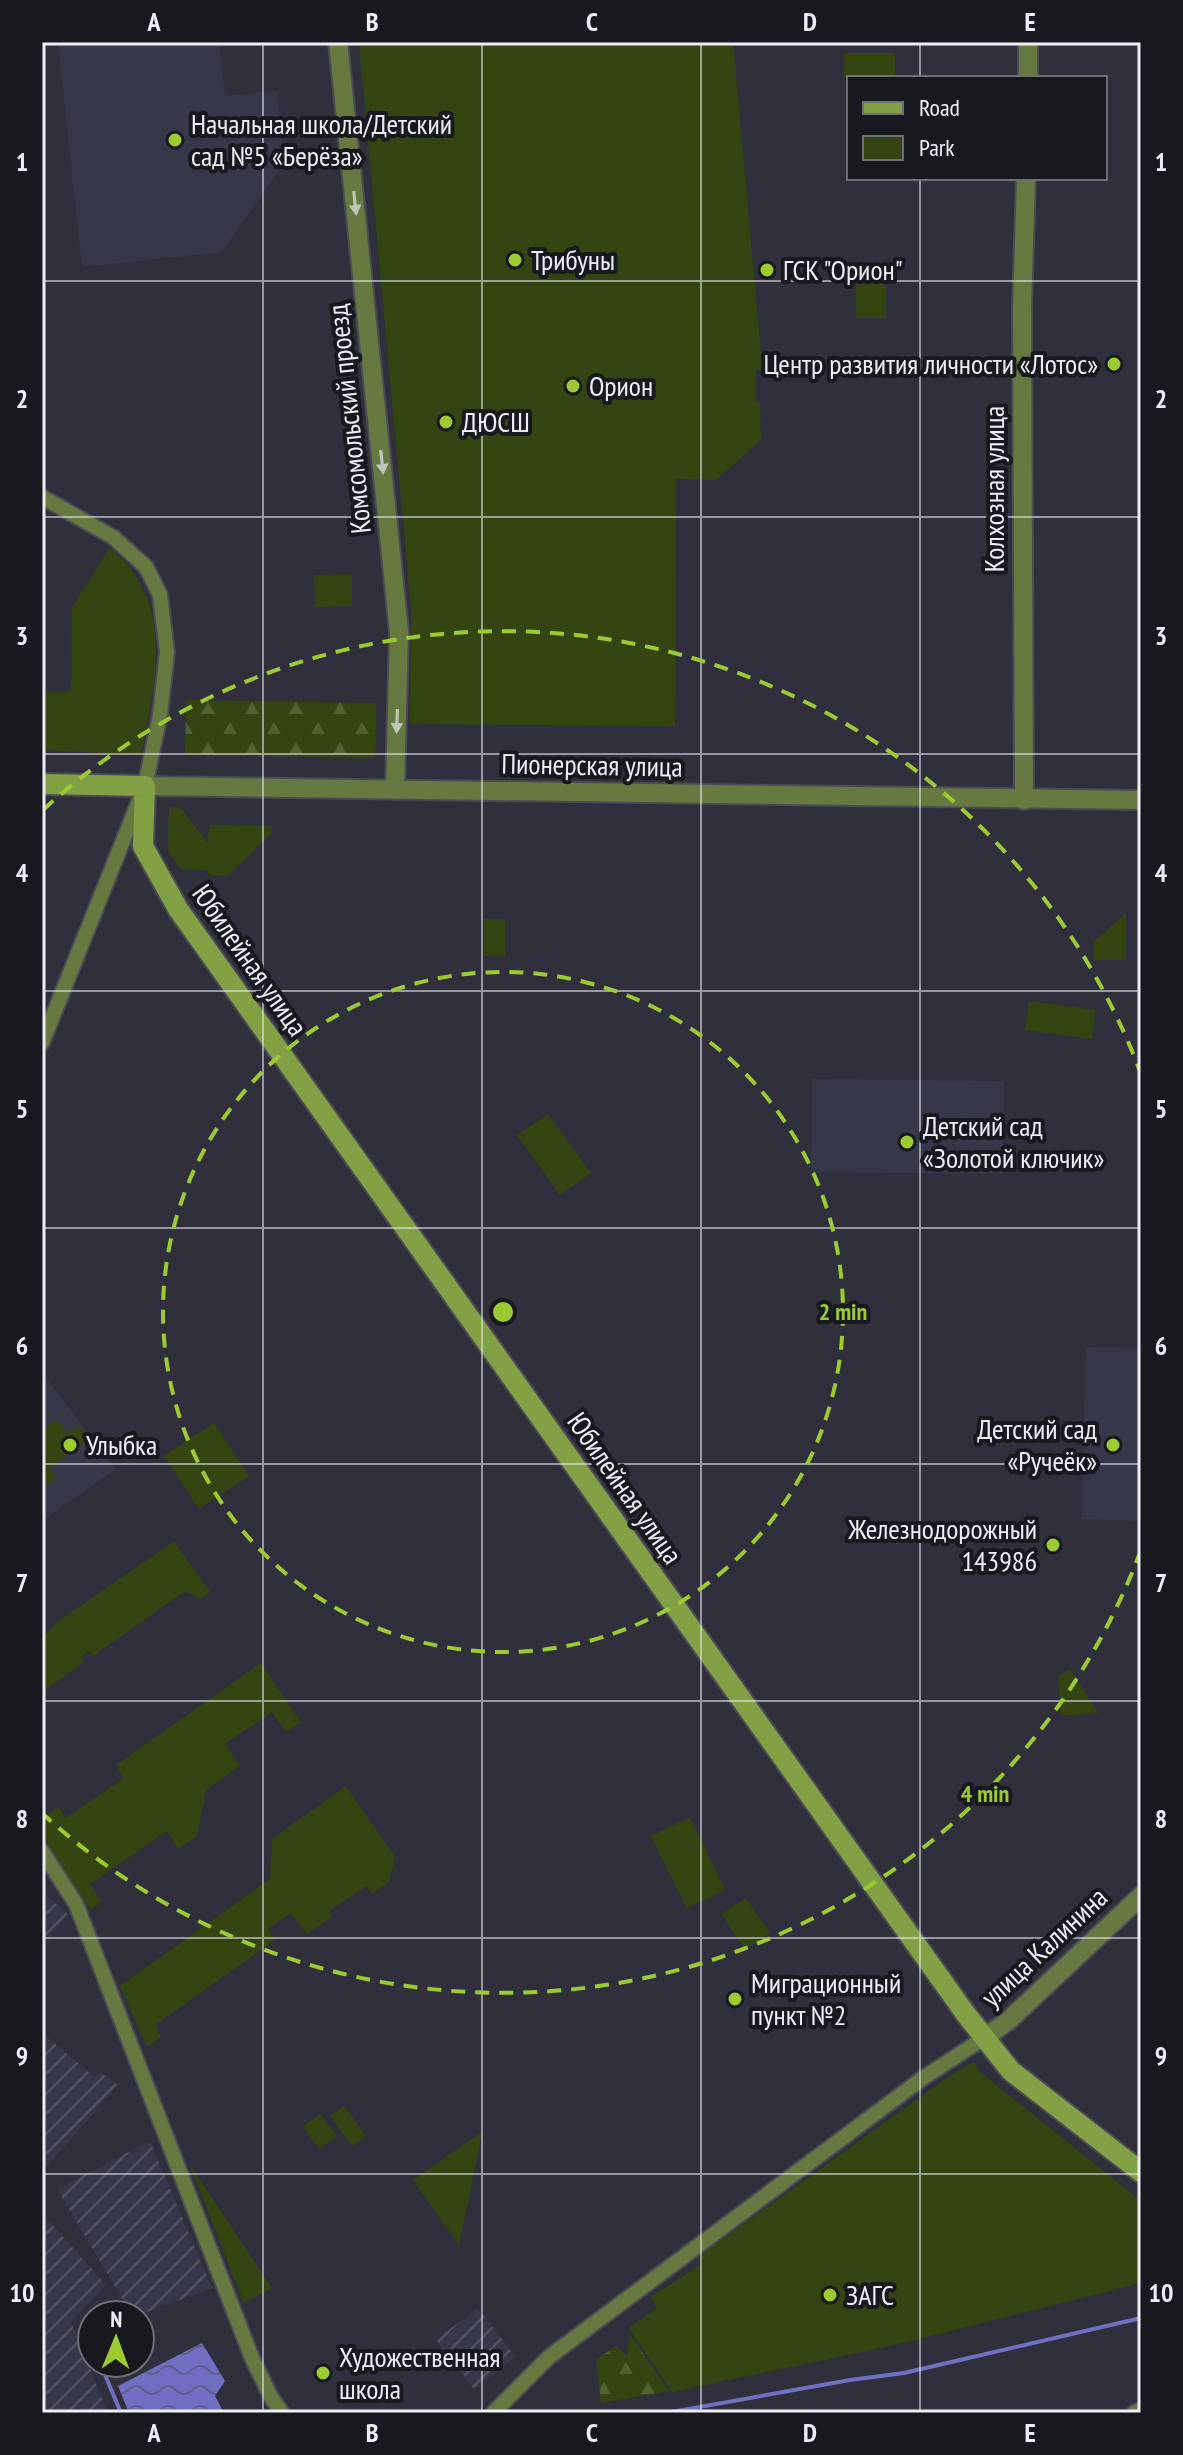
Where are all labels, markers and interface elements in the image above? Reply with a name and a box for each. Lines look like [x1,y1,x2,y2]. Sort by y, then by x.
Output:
text: A [146,5,161,38]
text: B [366,5,379,38]
text: C [586,5,598,38]
text: D [803,5,817,38]
text: E [1024,5,1036,38]
legend [847,76,1107,180]
text: Road [919,92,960,123]
place label: Начальная школа/Детский сад №5 «Берёза» [191,105,452,174]
marker: Начальная школа/Детский сад №5 «Берёза» [166,131,184,149]
text: Park [919,132,955,163]
text: 1 [16,145,28,178]
text: 1 [1155,145,1167,178]
one-way arrow [348,191,361,216]
place label: Трибуны [531,241,615,278]
marker: Трибуны [506,251,524,269]
place label: ГСК "Орион" [783,251,903,288]
marker: ГСК "Орион" [758,261,776,279]
street label: Комсомольский проезд [318,302,379,536]
place label: Центр развития личности «Лотос» [763,345,1098,382]
marker: Центр развития личности «Лотос» [1105,355,1123,373]
place label: Орион [589,367,653,404]
marker: Орион [564,377,582,395]
text: 2 [16,382,28,415]
text: 2 [1155,382,1167,415]
place label: ДЮСШ [462,403,530,440]
street label: Колхозная улица [975,406,1012,572]
marker: ДЮСШ [437,413,455,431]
one-way arrow [375,450,388,475]
text: 3 [16,619,28,652]
text: 3 [1155,619,1167,652]
one-way arrow [390,709,403,734]
street label: Пионерская улица [501,744,683,785]
text: 4 [16,856,29,889]
text: 4 [1155,856,1168,889]
street label: Юбилейная улица [184,877,316,1043]
text: 5 [16,1092,28,1125]
text: 5 [1155,1092,1167,1125]
place label: Детский сад «Золотой ключик» [923,1107,1104,1176]
marker: Детский сад «Золотой ключик» [898,1133,916,1151]
text: 2 min [819,1296,867,1327]
centre of rings [489,1298,517,1326]
text: 6 [16,1329,28,1362]
text: 6 [1155,1329,1167,1362]
street label: Юбилейная улица [559,1405,691,1571]
place label: Детский сад «Ручеёк» [977,1410,1097,1479]
place label: Улыбка [86,1426,157,1463]
marker: Улыбка [61,1436,79,1454]
marker: Детский сад «Ручеёк» [1104,1436,1122,1454]
place label: Железнодорожный 143986 [847,1510,1037,1579]
marker: Железнодорожный 143986 [1044,1536,1062,1554]
text: 7 [16,1566,28,1599]
text: 7 [1155,1566,1167,1599]
text: 4 min [961,1778,1009,1809]
text: 8 [16,1802,28,1835]
text: 8 [1155,1802,1167,1835]
street label: улица Калинина [973,1879,1115,2015]
place label: Миграционный пункт №2 [751,1964,901,2033]
marker: Миграционный пункт №2 [726,1990,744,2008]
text: 9 [16,2039,28,2072]
text: 9 [1155,2039,1167,2072]
text: 10 [10,2276,34,2309]
place label: ЗАГС [846,2276,894,2313]
text: 10 [1149,2276,1173,2309]
marker: ЗАГС [821,2286,839,2304]
north arrow [76,2299,156,2379]
text: N [110,2305,123,2333]
place label: Художественная школа [339,2338,500,2407]
marker: Художественная школа [314,2364,332,2382]
text: A [146,2416,161,2449]
text: B [366,2416,379,2449]
text: C [586,2416,598,2449]
text: D [803,2416,817,2449]
text: E [1024,2416,1036,2449]

